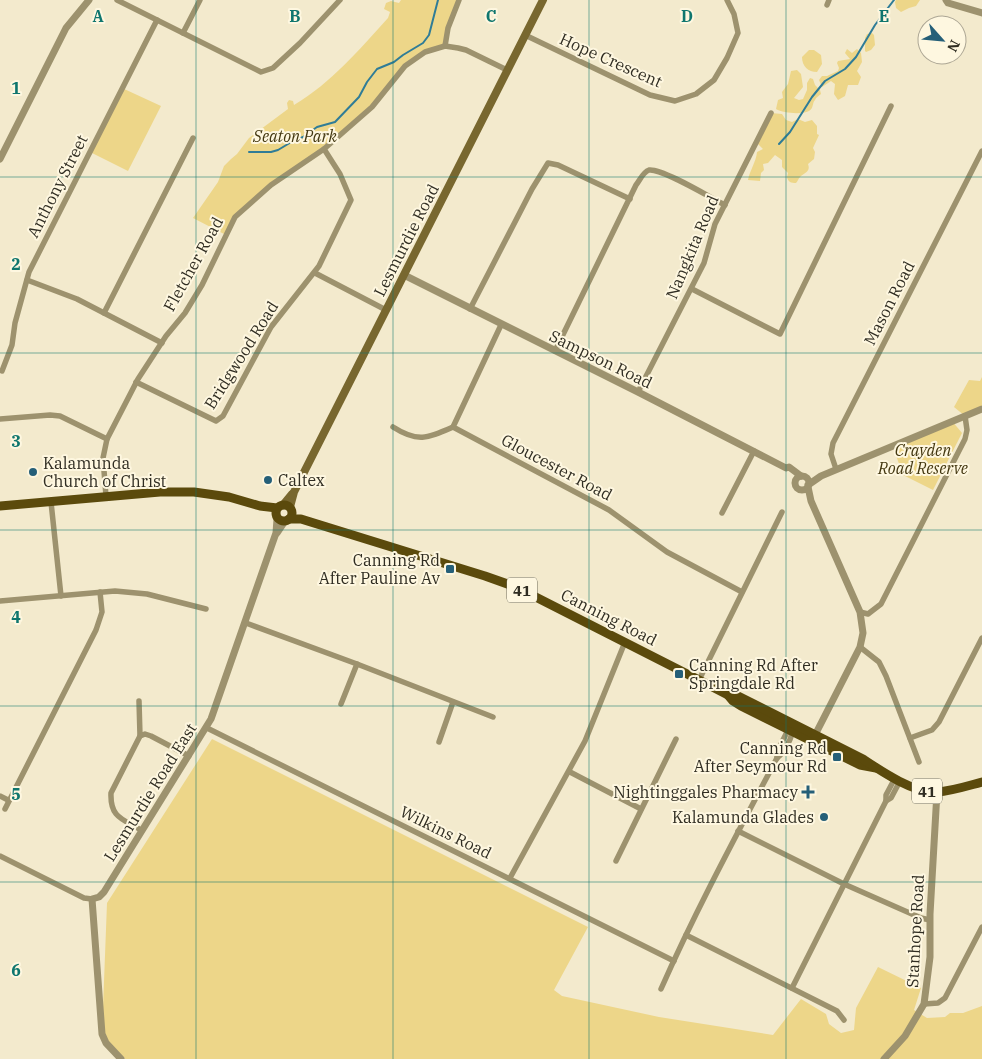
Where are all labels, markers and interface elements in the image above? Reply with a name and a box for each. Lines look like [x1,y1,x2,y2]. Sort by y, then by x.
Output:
text: A [92,6,104,26]
text: B [289,6,301,26]
text: C [486,6,496,26]
text: D [681,6,693,26]
text: E [879,6,889,26]
north arrow [917,15,967,65]
street label: Hope Crescent [557,28,666,92]
text: N [943,37,964,55]
text: 1 [11,78,21,98]
park label: Seaton Park [252,126,337,146]
street label: Anthony Street [22,131,92,241]
street label: Lesmurdie Road [369,180,443,299]
street label: Nangkita Road [661,192,723,302]
street label: Fletcher Road [159,213,227,315]
text: 2 [11,254,21,274]
street label: Mason Road [859,257,919,348]
street label: Bridgwood Road [200,297,282,413]
street label: Sampson Road [546,325,656,393]
street label: Gloucester Road [498,429,616,505]
text: 3 [11,431,21,451]
park label: Crayden Road Reserve [877,440,968,478]
place label: Kalamunda Church of Christ [43,453,167,491]
marker: Kalamunda Church of Christ [27,466,39,478]
place label: Caltex [278,470,325,490]
marker: Caltex [262,474,274,486]
place label: Canning Rd After Pauline Av [319,550,440,588]
marker: Canning Rd After Pauline Av [444,563,456,575]
road number: 41 [507,578,537,602]
street label: Canning Road [558,584,661,650]
text: 4 [11,607,21,627]
place label: Canning Rd After Springdale Rd [689,655,818,693]
marker: Canning Rd After Springdale Rd [673,668,685,680]
street label: Lesmurdie Road East [99,719,201,865]
place label: Canning Rd After Seymour Rd [694,738,827,776]
marker: Canning Rd After Seymour Rd [831,751,843,763]
road number: 41 [912,778,942,804]
place label: Nightinggales Pharmacy [613,782,798,802]
text: 5 [11,784,21,804]
marker: Nightinggales Pharmacy [802,786,814,798]
street label: Wilkins Road [397,801,495,863]
place label: Kalamunda Glades [672,807,814,827]
marker: Kalamunda Glades [818,811,830,823]
street label: Stanhope Road [902,874,928,988]
text: 6 [11,960,21,980]

